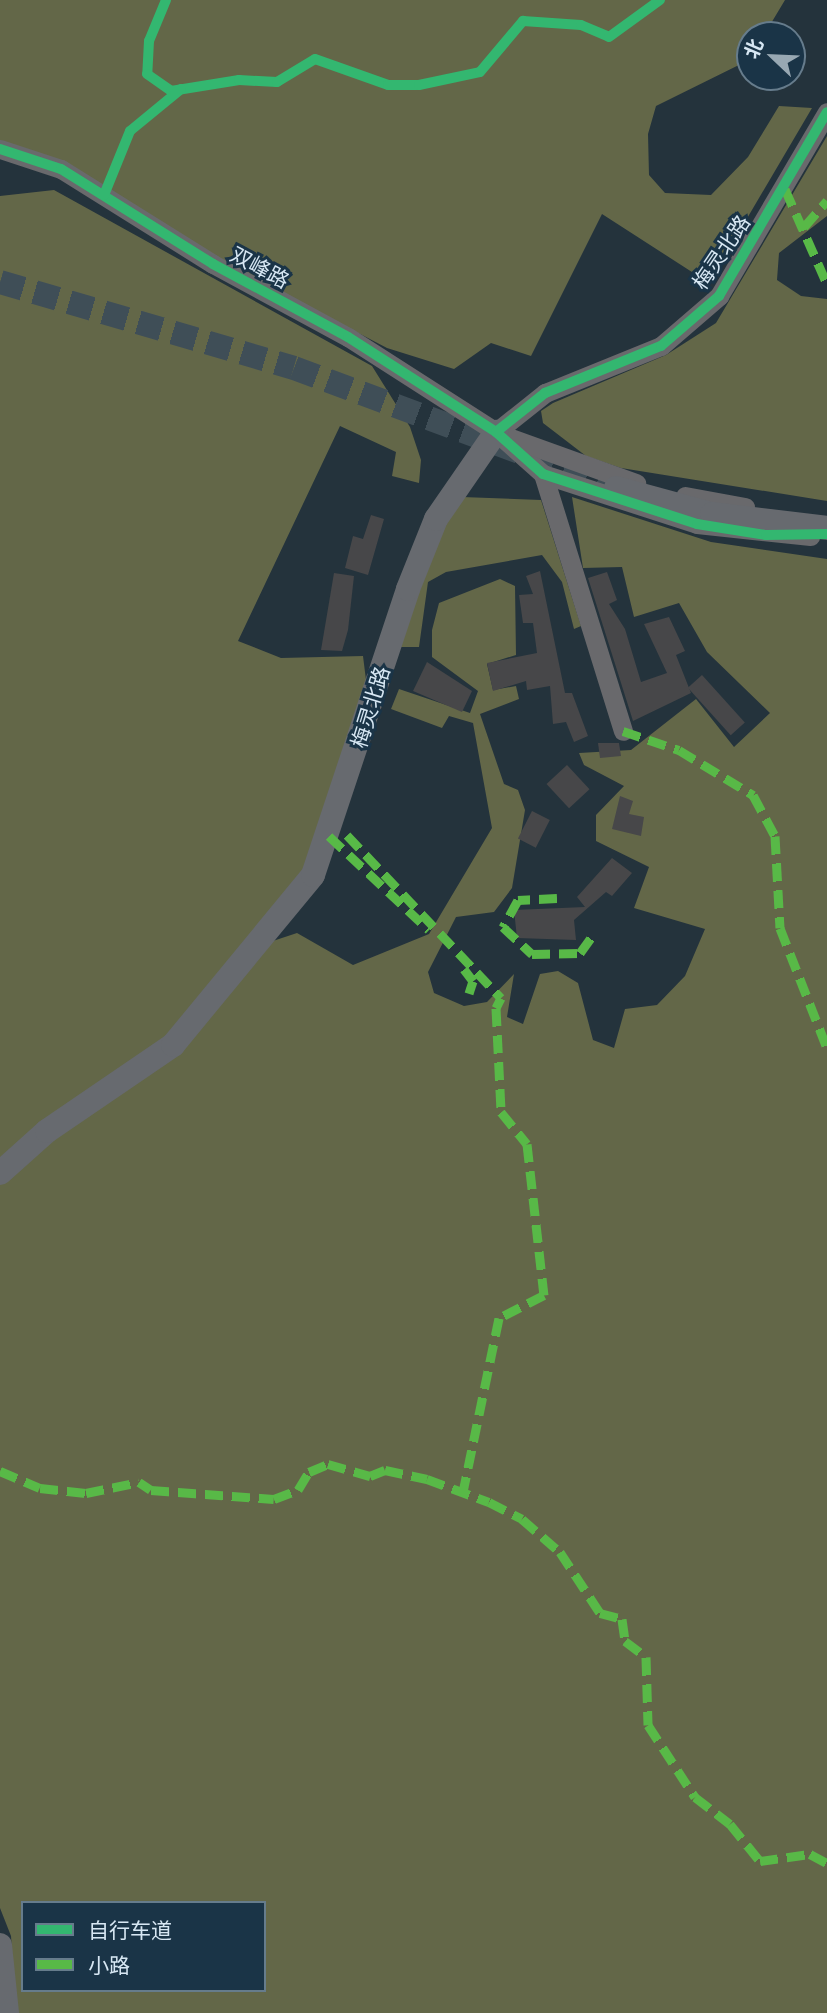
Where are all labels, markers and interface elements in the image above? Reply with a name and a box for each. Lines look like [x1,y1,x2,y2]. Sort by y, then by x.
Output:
north arrow [736,21,806,91]
text: 北 [736,34,770,63]
street label: 梅灵北路 [687,210,755,294]
street label: 双峰路 [226,241,294,293]
street label: 梅灵北路 [346,663,394,751]
legend [21,1901,266,1992]
text: 自行车道 [88,1914,172,1946]
text: 小路 [88,1949,130,1981]

